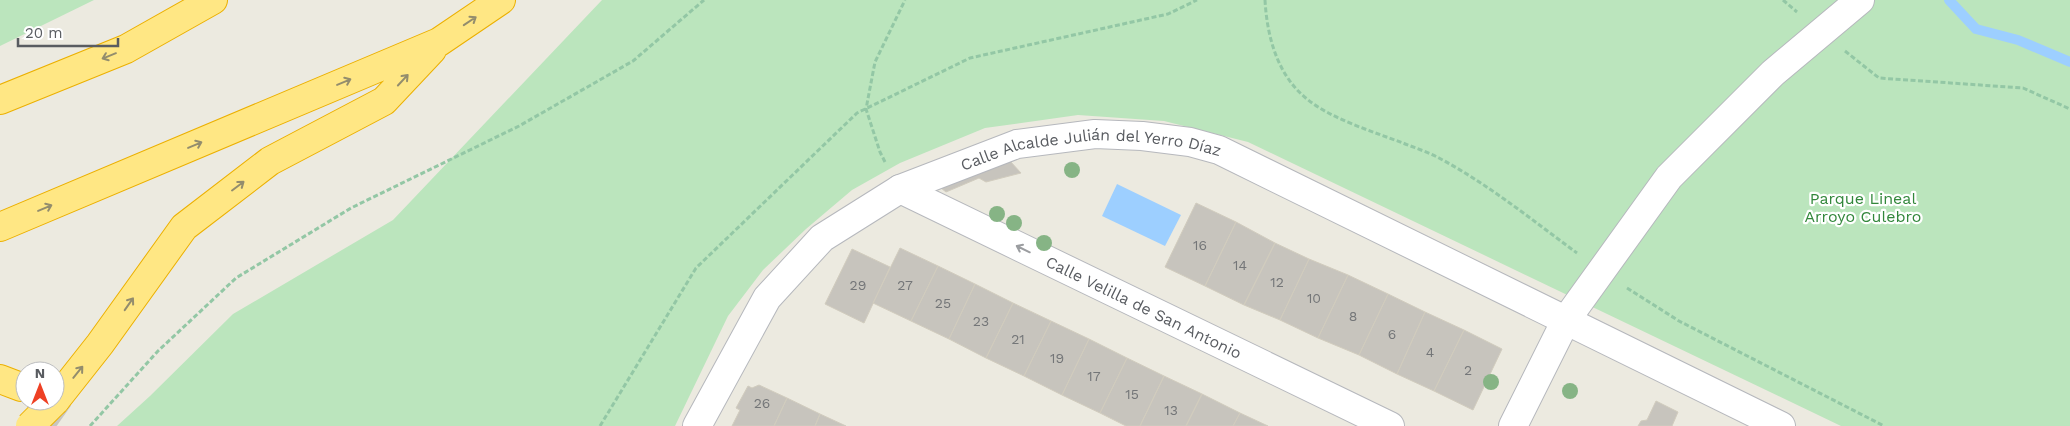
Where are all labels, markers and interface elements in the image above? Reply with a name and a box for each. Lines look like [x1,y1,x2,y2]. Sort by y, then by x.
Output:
scale bar [18,15,118,47]
one-way arrow [463,16,477,26]
text: 20 m [25,24,63,42]
one-way arrow [101,52,117,61]
one-way arrow [397,74,409,87]
one-way arrow [336,77,351,86]
street label: Calle Alcalde Julián del Yerro Díaz [958,125,1223,175]
one-way arrow [187,140,202,150]
one-way arrow [231,180,244,191]
park label: Parque Lineal Arroyo Culebro [1805,189,1921,226]
one-way arrow [37,203,52,213]
house number: 16 [1193,237,1207,253]
one-way arrow [1016,244,1031,254]
street label: Calle Velilla de San Antonio [1043,252,1245,363]
house number: 14 [1233,257,1247,273]
house number: 12 [1270,274,1284,290]
house number: 29 [850,277,866,293]
house number: 27 [897,277,913,293]
house number: 10 [1307,290,1321,306]
house number: 25 [935,295,951,311]
one-way arrow [124,297,134,311]
house number: 8 [1349,308,1357,324]
house number: 23 [973,313,989,329]
house number: 6 [1388,326,1396,342]
house number: 21 [1011,331,1025,347]
house number: 4 [1426,344,1434,360]
house number: 19 [1050,350,1064,366]
north arrow [15,361,65,411]
house number: 2 [1464,362,1472,378]
text: N [35,365,45,381]
one-way arrow [72,366,83,379]
house number: 17 [1087,368,1101,384]
house number: 15 [1125,386,1139,402]
house number: 26 [754,395,770,411]
house number: 13 [1164,402,1178,418]

